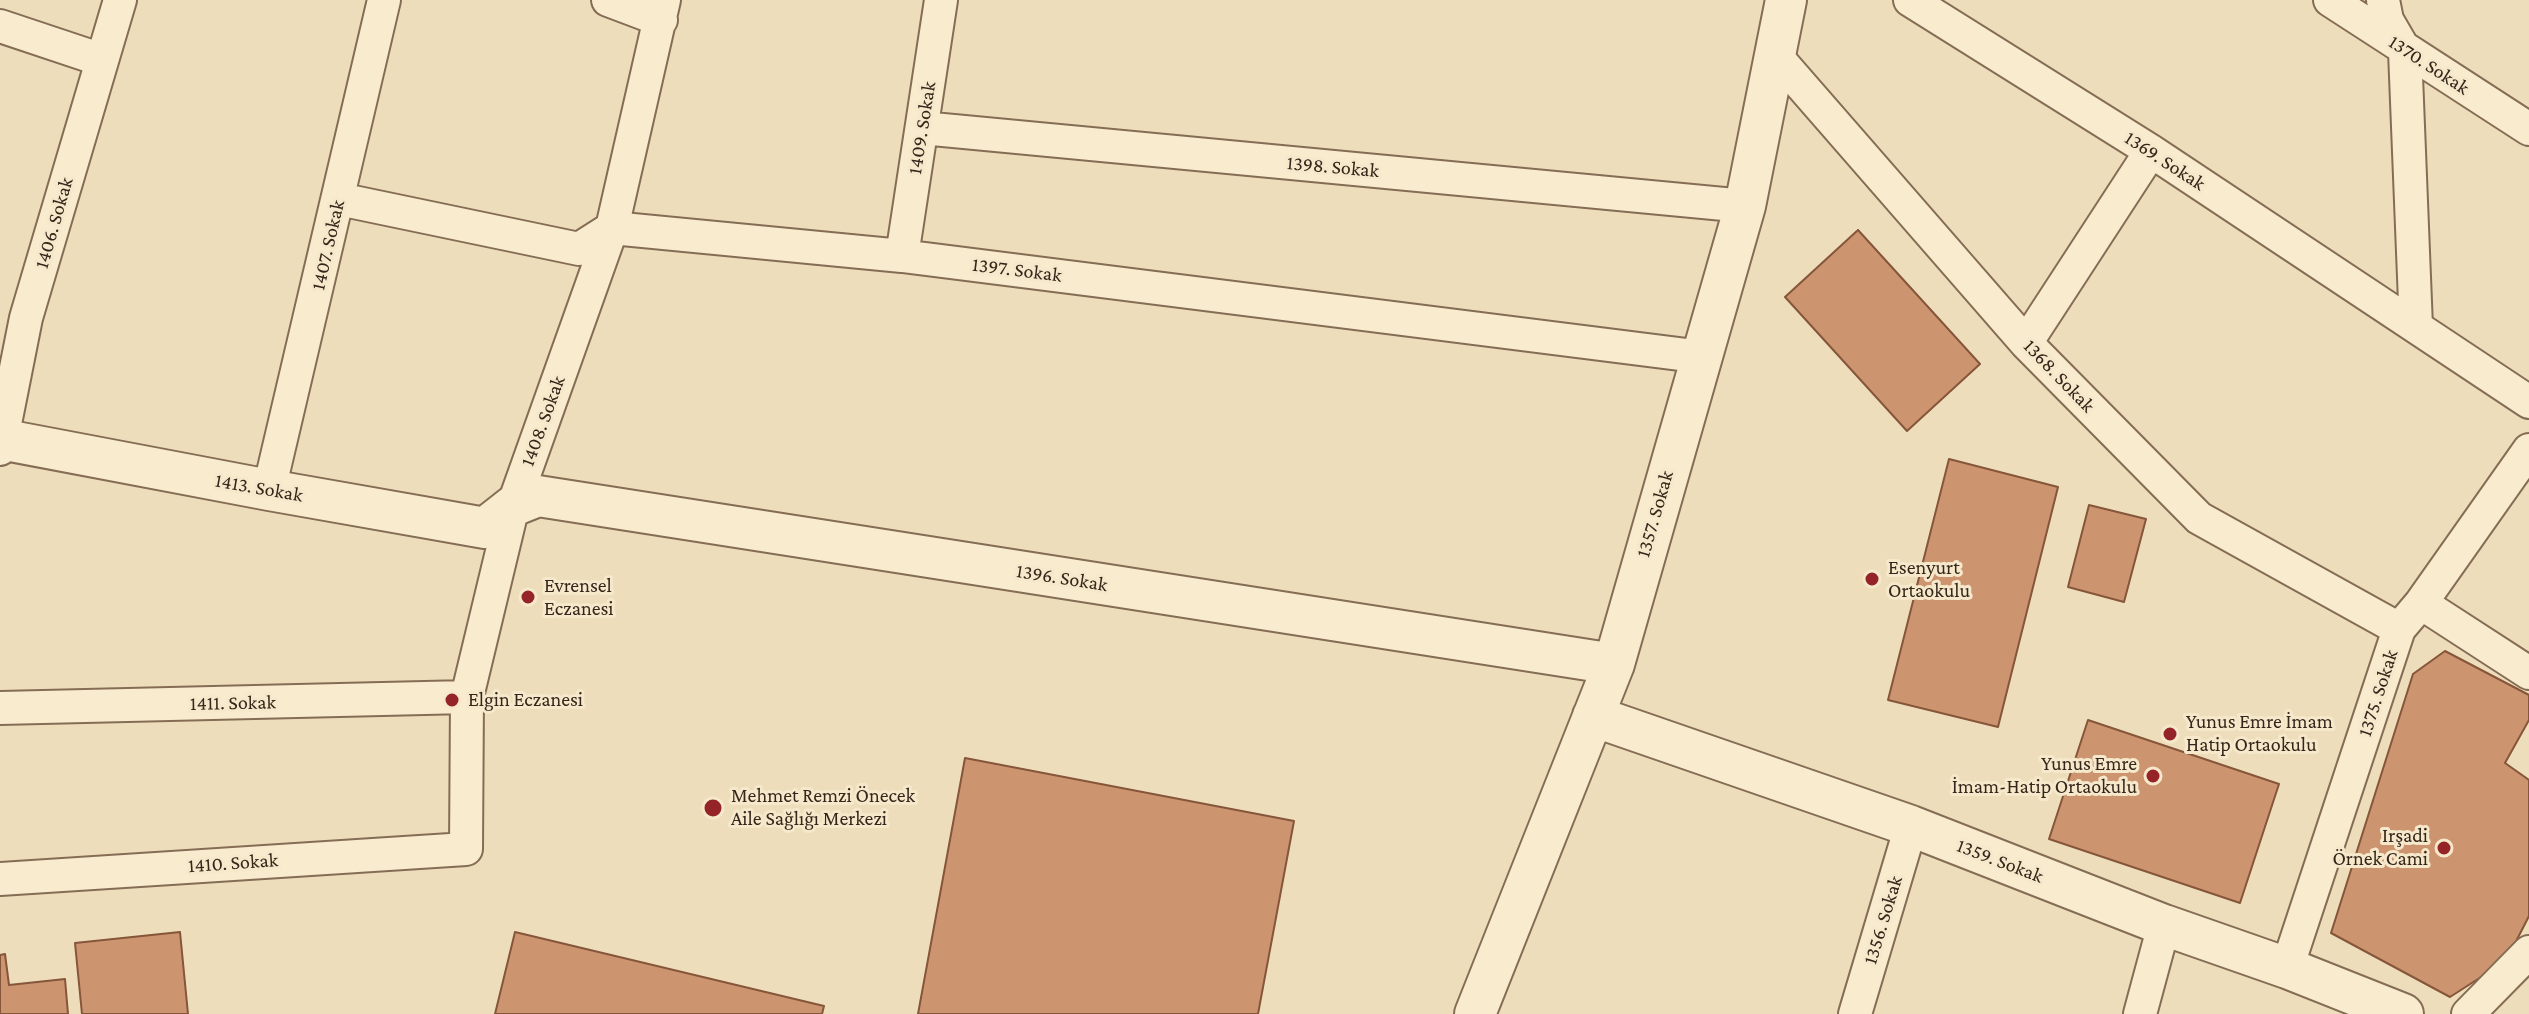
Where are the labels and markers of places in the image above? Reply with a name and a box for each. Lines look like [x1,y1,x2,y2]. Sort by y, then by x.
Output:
place label: Esenyurt Ortaokulu [1888,556,1970,603]
marker: Esenyurt Ortaokulu [1863,570,1881,588]
place label: Evrensel Eczanesi [544,574,614,621]
marker: Evrensel Eczanesi [519,588,537,606]
place label: Elgin Eczanesi [468,688,583,712]
marker: Elgin Eczanesi [443,691,461,709]
place label: Yunus Emre İmam Hatip Ortaokulu [2186,710,2333,757]
marker: Yunus Emre İmam Hatip Ortaokulu [2161,725,2179,743]
place label: Yunus Emre İmam-Hatip Ortaokulu [1952,752,2137,799]
marker: Yunus Emre İmam-Hatip Ortaokulu [2144,767,2162,785]
place label: Mehmet Remzi Önecek Aile Sağlığı Merkezi [731,784,915,831]
marker: Mehmet Remzi Önecek Aile Sağlığı Merkezi [702,797,724,819]
place label: Irşadi Örnek Cami [2332,824,2428,871]
marker: Irşadi Örnek Cami [2435,839,2453,857]

